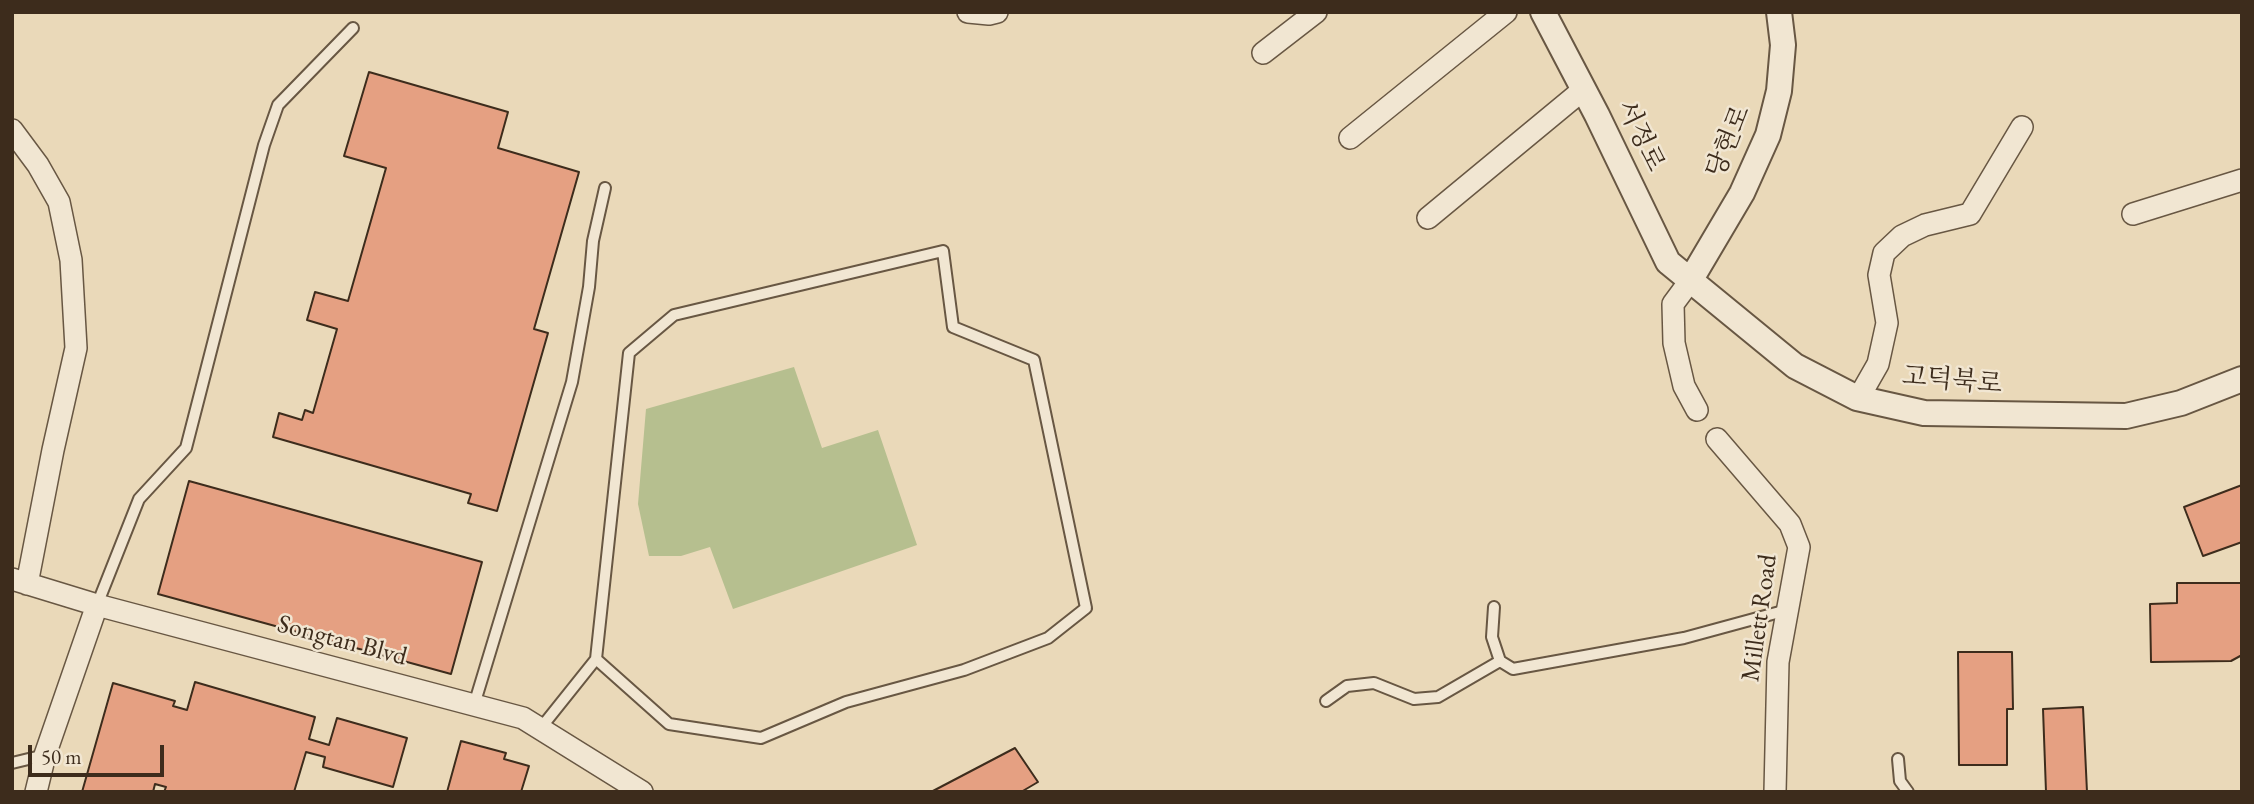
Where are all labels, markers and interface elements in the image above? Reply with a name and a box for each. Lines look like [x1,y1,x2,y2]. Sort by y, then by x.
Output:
street label: 서정로 [1609,95,1671,177]
street label: 당현로 [1700,101,1758,183]
street label: 고덕북로 [1901,361,2003,401]
street label: Millett Road [1736,552,1784,684]
street label: Songtan Blvd [274,609,410,673]
scale bar [32,730,168,774]
text: 50 m [41,743,82,770]

